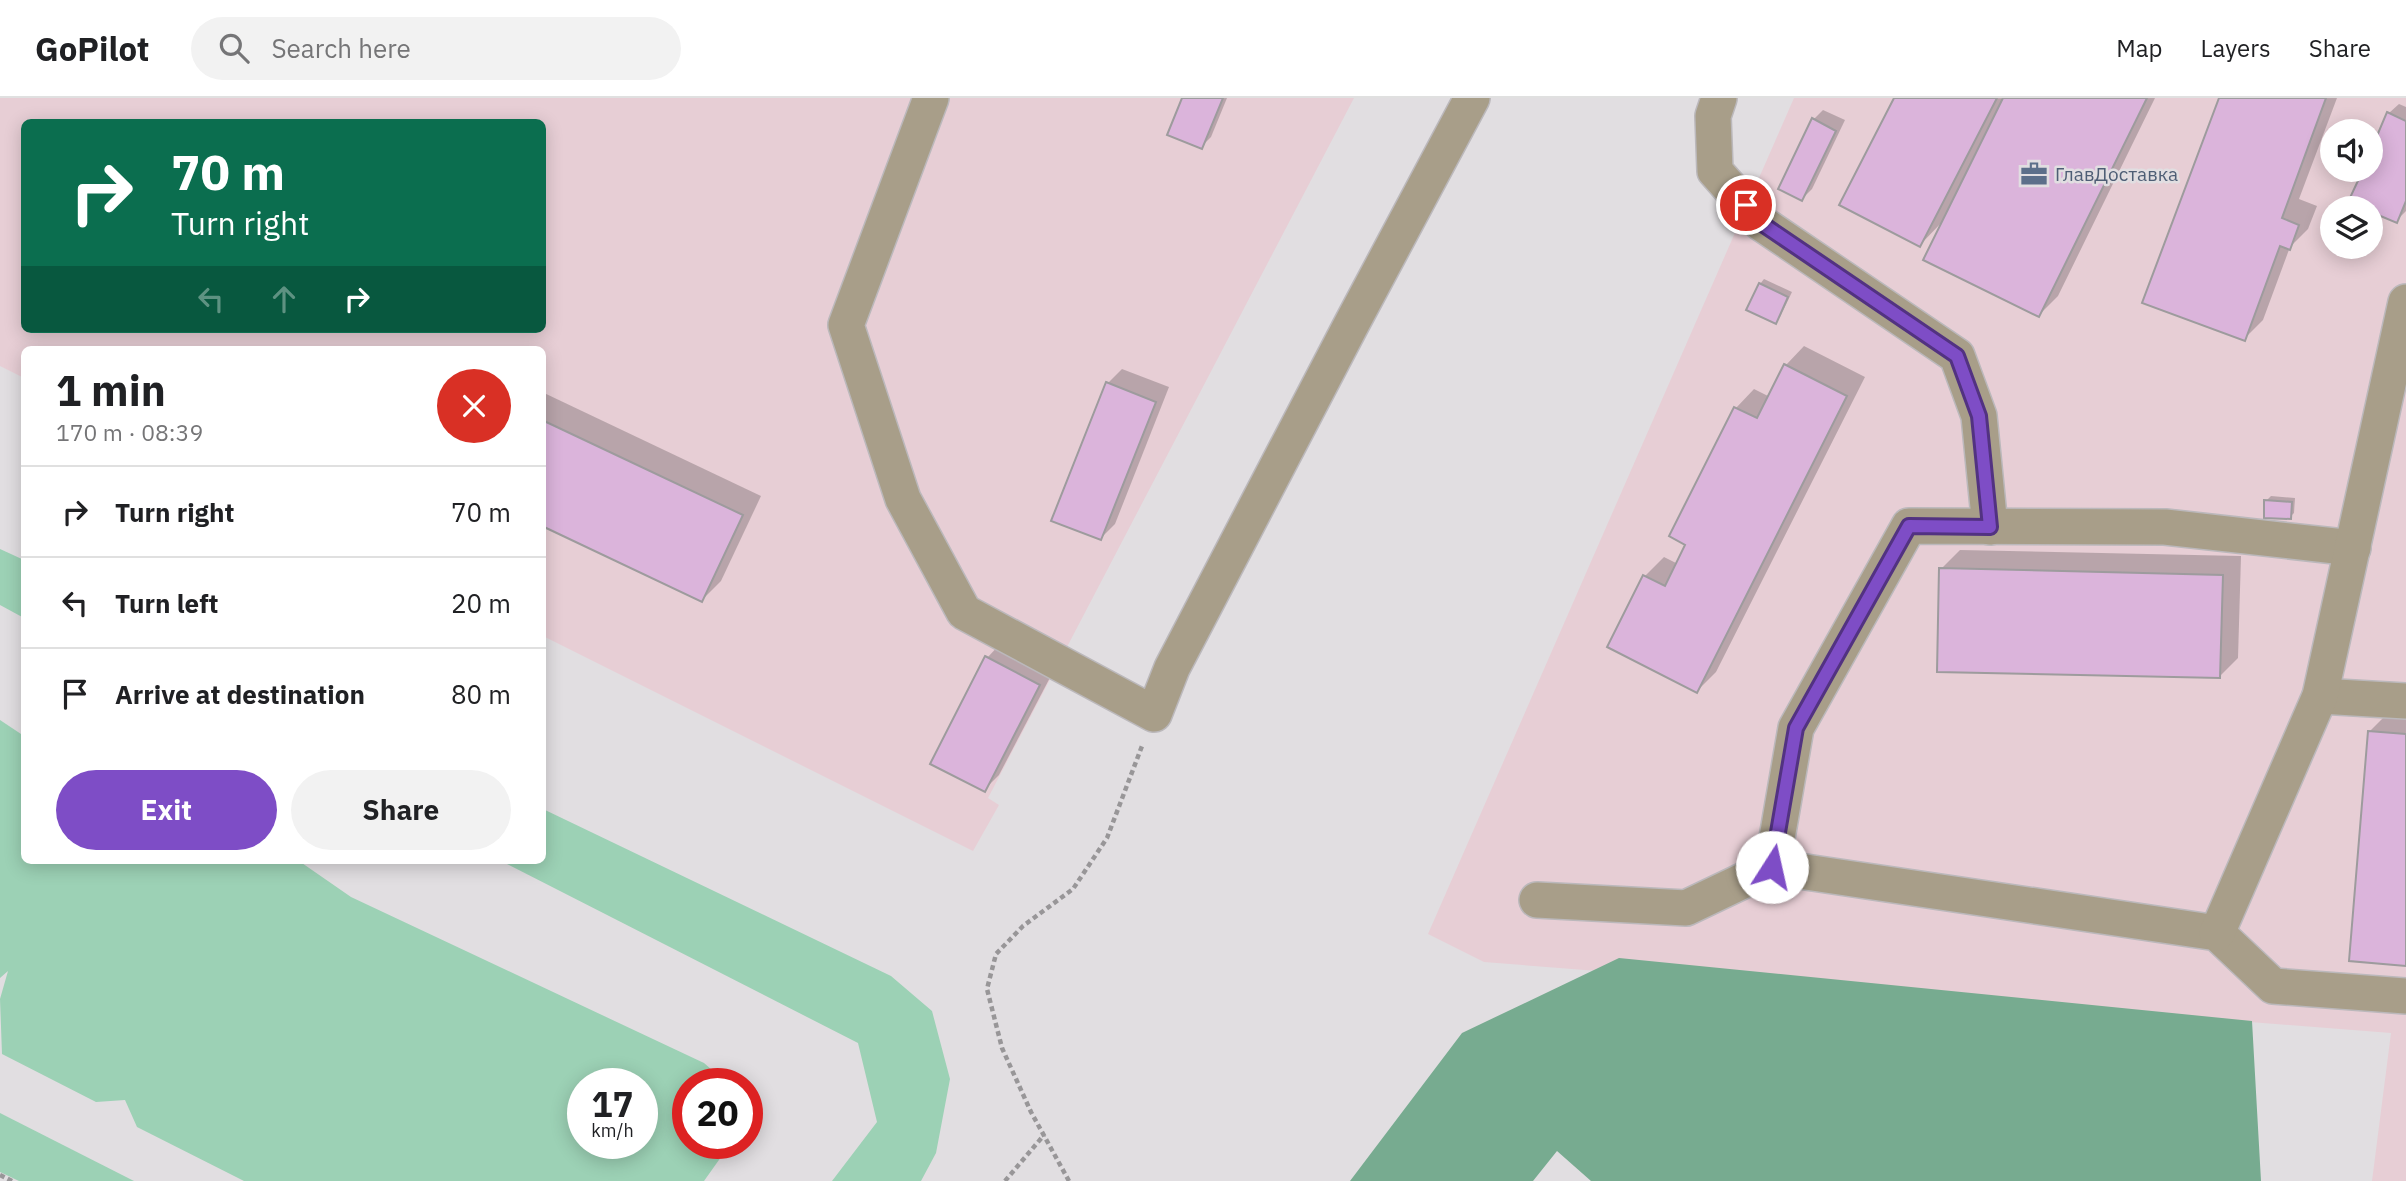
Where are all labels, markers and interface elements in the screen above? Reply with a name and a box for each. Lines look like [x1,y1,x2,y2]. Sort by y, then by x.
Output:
search box [191,17,681,80]
text: GoPilot [35,27,149,70]
icon: search [215,29,253,67]
text: Search here [271,31,411,65]
text: Map [2116,32,2163,64]
text: Layers [2201,32,2271,64]
text: Share [2309,32,2371,64]
map controls [2320,119,2383,259]
button: sound [2320,119,2383,182]
text: 70 m [171,140,285,203]
icon: right [56,147,147,238]
office icon: ГлавДоставка [2019,159,2049,189]
place label: ГлавДоставка [2055,162,2178,186]
pin [1716,175,1776,235]
icon: arrive [1727,186,1765,224]
button: layers [2320,196,2383,259]
text: Turn right [171,202,309,244]
icon: left [192,280,230,318]
icon: ahead [265,280,303,318]
icon: right [338,280,376,318]
text: 1 min [56,363,166,418]
button: close [437,369,511,443]
text: 170 m · 08:39 [56,417,203,447]
icon: right [56,493,94,531]
text: Turn right [115,495,234,529]
text: 70 m [451,495,511,529]
icon: left [56,584,94,622]
text: Turn left [115,586,218,620]
text: 20 m [451,586,511,620]
icon: arrive [56,675,94,713]
text: Arrive at destination [115,677,365,711]
text: 80 m [451,677,511,711]
button: Exit [56,770,277,850]
button: Share [291,770,511,850]
position arrow [1735,830,1809,904]
speed limit sign: 20 [672,1068,763,1159]
text: 17 [591,1081,634,1127]
text: km/h [591,1119,634,1142]

